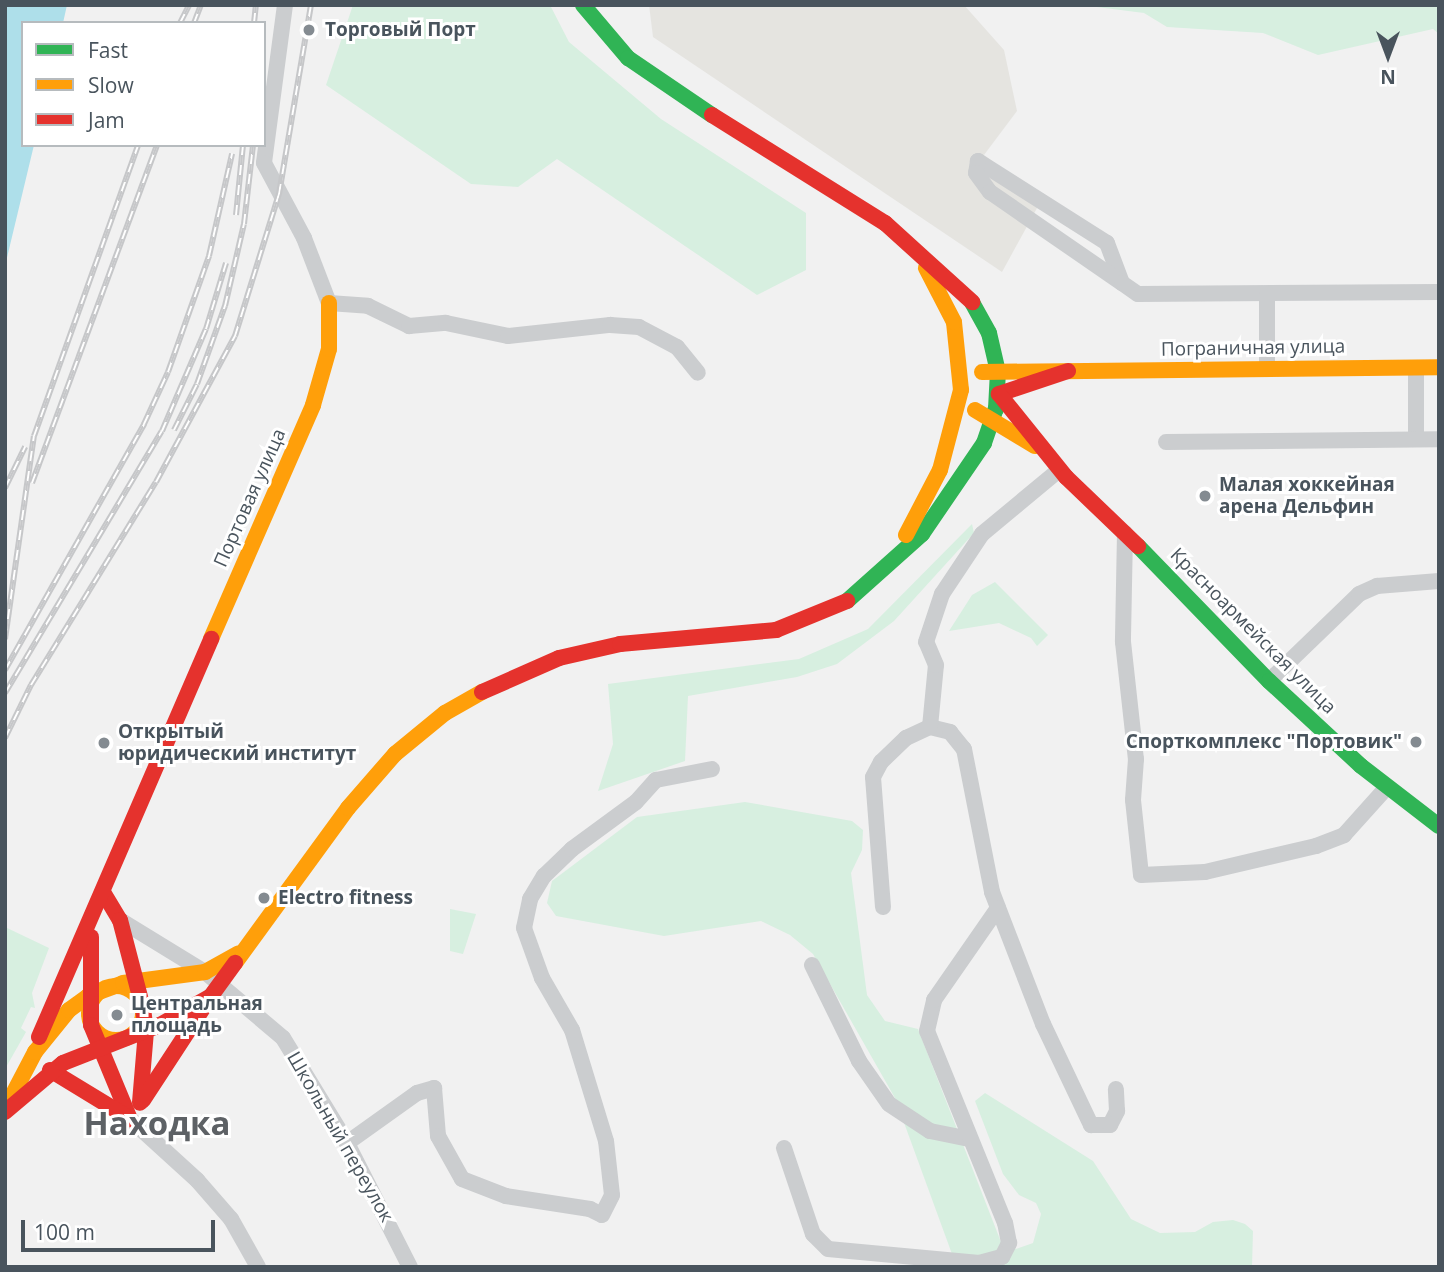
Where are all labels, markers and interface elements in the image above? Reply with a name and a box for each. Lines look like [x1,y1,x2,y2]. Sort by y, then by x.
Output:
place label: Торговый Порт [325,19,476,41]
marker: Торговый Порт [299,20,319,40]
legend [21,21,266,147]
north arrow [1353,21,1423,91]
text: Fast [88,36,128,64]
text: N [1380,64,1396,90]
text: Slow [88,71,134,99]
text: Jam [88,106,125,134]
street label: Пограничная улица [1161,335,1345,361]
street label: Портовая улица [209,425,291,571]
place label: Малая хоккейная арена Дельфин [1219,474,1395,518]
marker: Малая хоккейная арена Дельфин [1197,488,1213,504]
street label: Красноармейская улица [1165,543,1341,719]
place label: Открытый юридический институт [118,721,356,765]
place label: Спорткомплекс "Портовик" [1126,731,1402,753]
marker: Спорткомплекс "Портовик" [1408,734,1424,750]
marker: Открытый юридический институт [96,735,112,751]
place label: Electro fitness [278,887,413,909]
marker: Electro fitness [256,890,272,906]
place label: Центральная площадь [131,993,263,1037]
marker: Центральная площадь [109,1007,125,1023]
street label: Школьный переулок [282,1048,398,1226]
district label: Находка [84,1103,230,1143]
scale bar [24,1206,219,1250]
text: 100 m [34,1218,95,1246]

